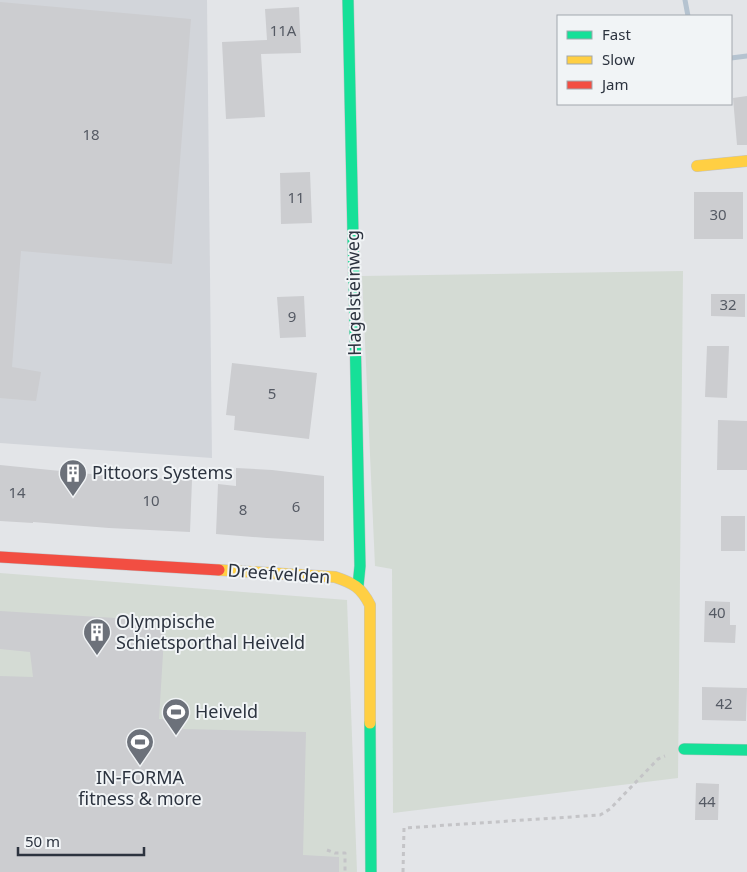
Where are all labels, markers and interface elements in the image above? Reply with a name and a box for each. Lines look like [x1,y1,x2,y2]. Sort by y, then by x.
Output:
legend [557,15,732,105]
house number: 11A [270,20,297,40]
text: Fast [602,24,631,44]
text: Slow [602,49,635,69]
text: Jam [600,74,629,94]
house number: 18 [82,124,100,144]
house number: 11 [287,187,305,207]
house number: 30 [709,204,727,224]
street label: Hagelsteinweg [340,230,366,356]
house number: 32 [719,294,737,314]
house number: 9 [288,306,296,326]
house number: 5 [268,383,276,403]
building icon: Pittoors Systems [58,458,88,497]
place label: Pittoors Systems [92,460,233,484]
house number: 14 [8,482,26,502]
house number: 10 [142,490,160,510]
house number: 6 [292,496,300,516]
house number: 8 [239,499,247,519]
street label: Dreefvelden [227,557,331,589]
house number: 40 [708,602,726,622]
place label: Olympische Schietsporthal Heiveld [116,609,305,654]
building icon: Olympische Schietsporthal Heiveld [82,617,112,656]
house number: 42 [715,693,733,713]
sports icon: Heiveld [161,697,191,736]
place label: Heiveld [195,699,258,723]
sports icon: IN-FORMA fitness & more [125,727,155,766]
place label: IN-FORMA fitness & more [78,765,202,810]
house number: 44 [698,791,716,811]
scale bar [18,824,144,856]
text: 50 m [25,831,60,851]

